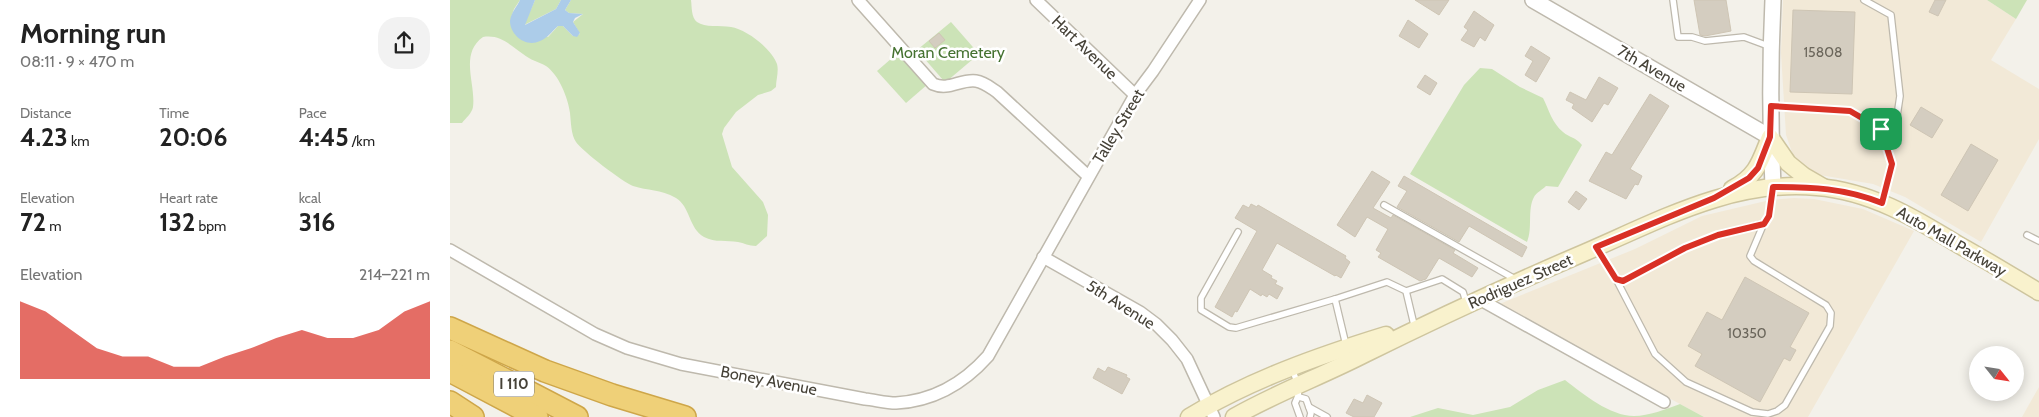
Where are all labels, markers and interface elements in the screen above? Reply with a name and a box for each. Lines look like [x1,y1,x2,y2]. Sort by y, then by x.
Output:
street label: Hart Avenue [1048,11,1121,83]
text: Morning run [20,16,166,50]
button: share [378,17,430,69]
street label: 7th Avenue [1614,41,1690,96]
park label: Moran Cemetery [891,43,1005,62]
house number: 15808 [1804,43,1842,61]
text: 08:11 · 9 × 470 m [20,52,134,71]
street label: Talley Street [1089,85,1148,167]
text: Distance [20,104,72,122]
text: Time [159,104,189,122]
text: Pace [299,104,327,122]
pin [1860,108,1902,150]
icon: arrive [1867,115,1895,143]
text: 4.23 [20,122,68,152]
text: 20:06 [159,122,227,152]
text: 4:45 [299,122,349,152]
text: km [68,132,89,150]
text: /km [349,132,375,150]
text: Elevation [20,189,75,207]
text: Heart rate [159,189,218,207]
text: kcal [299,189,321,207]
street label: Auto Mall Parkway [1894,202,2010,280]
text: 72 [20,207,46,237]
text: 132 [159,207,195,237]
text: 316 [299,207,335,237]
text: m [46,217,61,235]
text: bpm [195,217,226,235]
street label: Rodriguez Street [1465,250,1576,313]
text: Elevation [20,265,83,284]
text: 214–221 m [359,265,430,284]
street label: 5th Avenue [1083,276,1158,333]
house number: 10350 [1727,324,1767,342]
north arrow [1969,346,2024,401]
map controls [1969,346,2024,401]
street label: Boney Avenue [719,362,819,399]
road number: I 110 [494,372,534,396]

